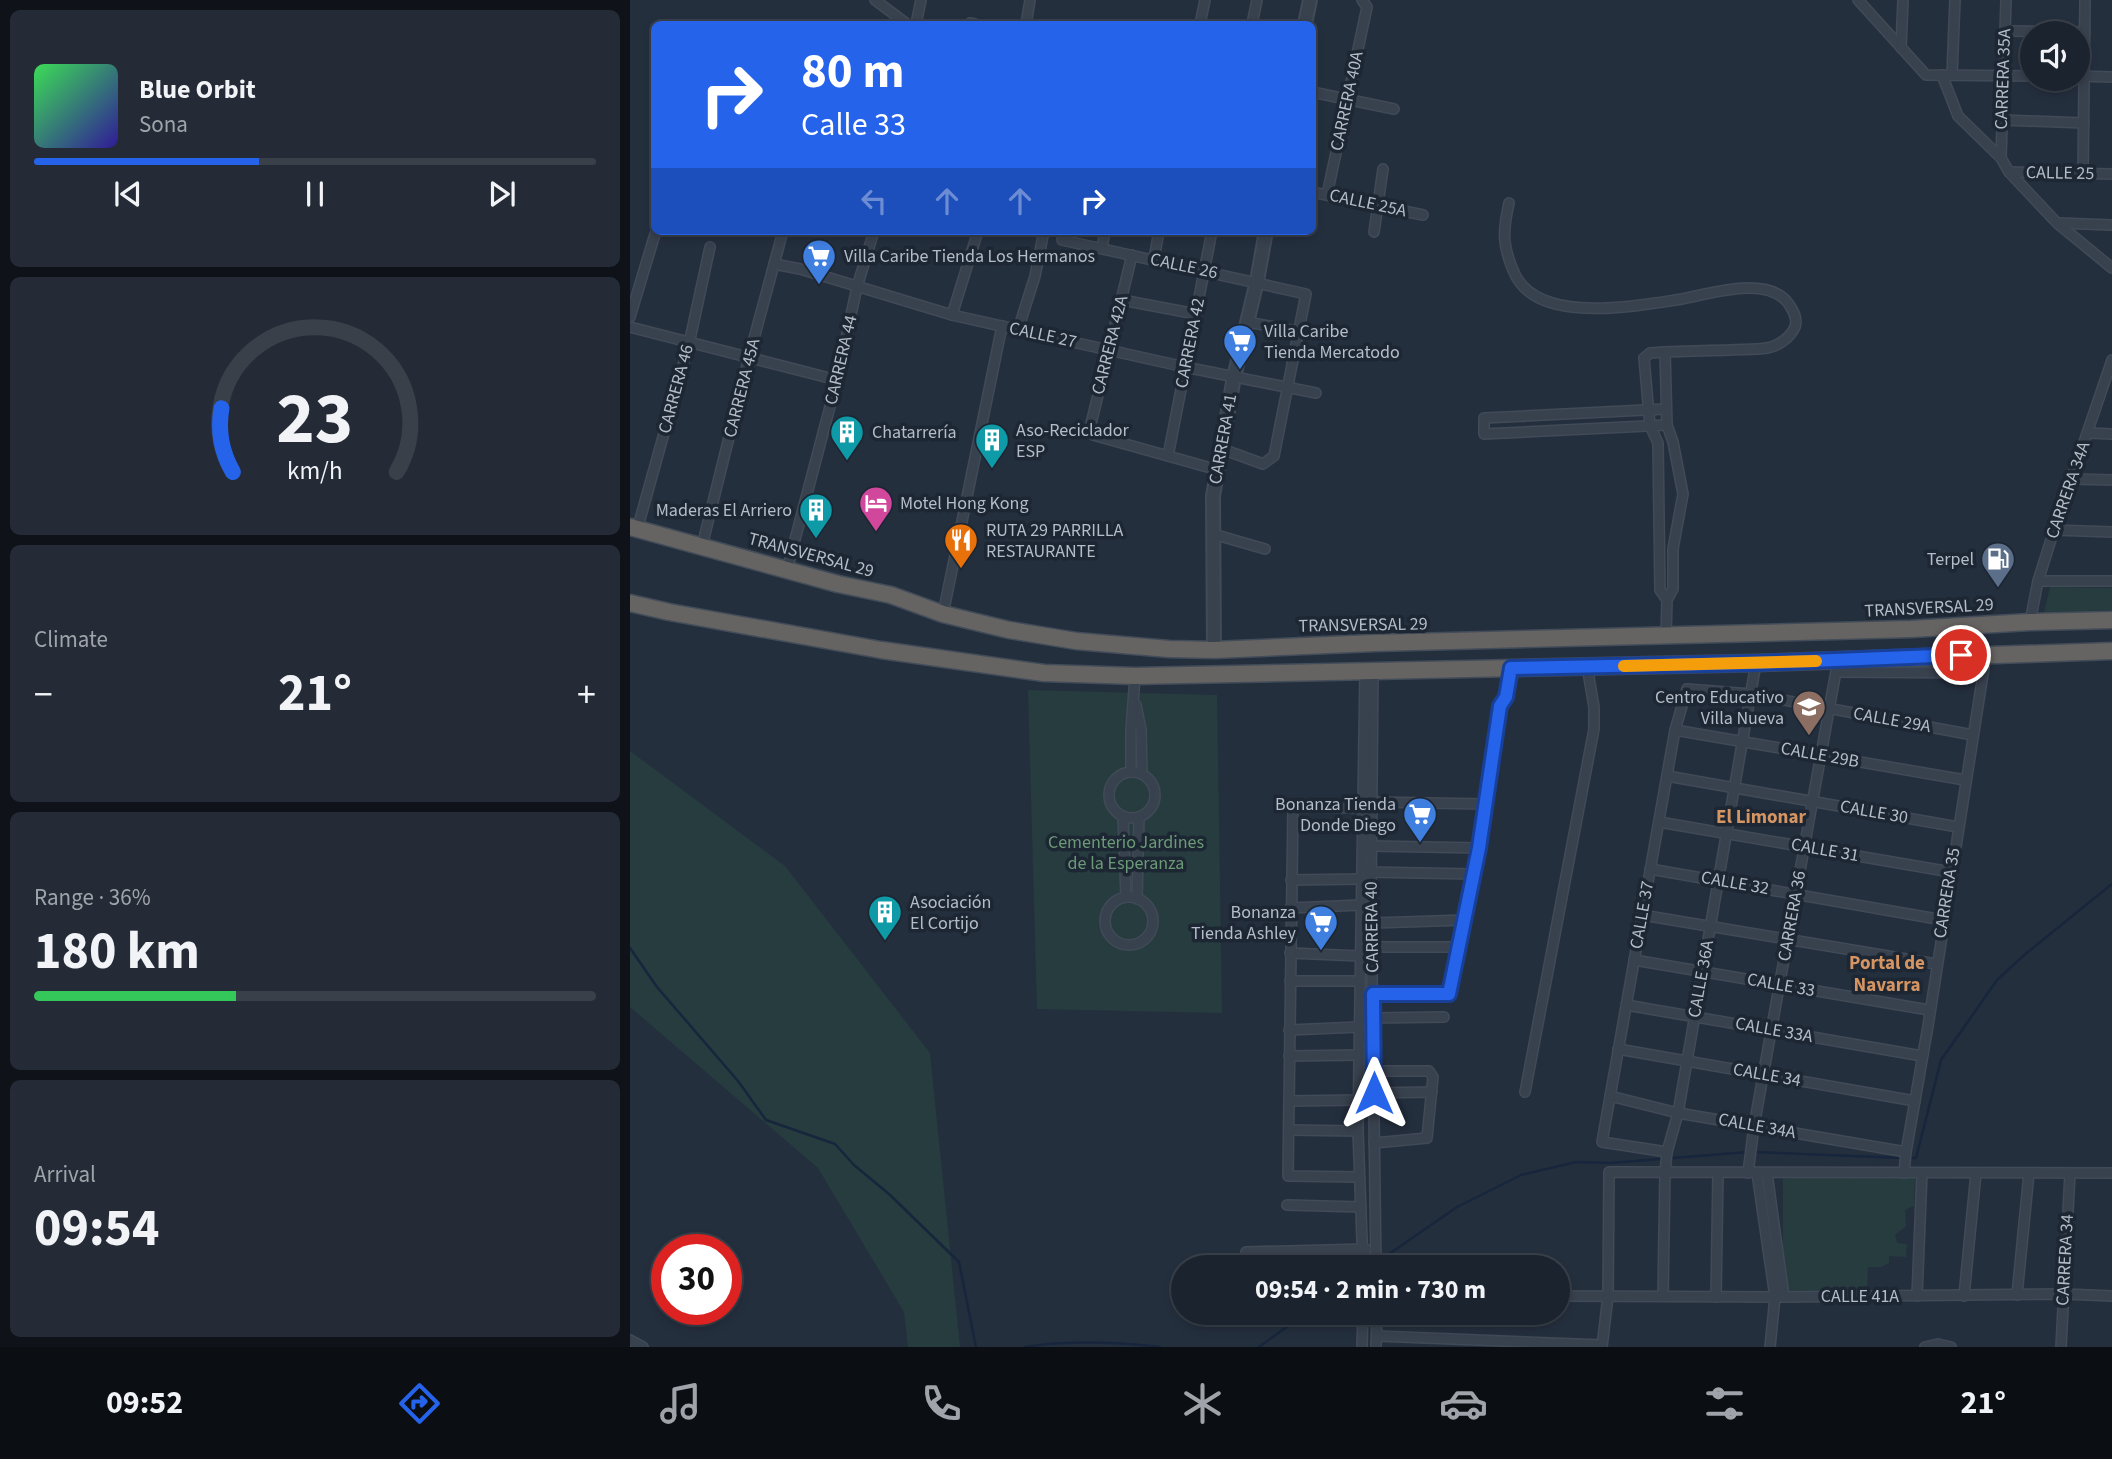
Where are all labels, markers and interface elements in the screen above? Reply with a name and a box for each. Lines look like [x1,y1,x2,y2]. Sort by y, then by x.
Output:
map controls [2020,21,2090,91]
button: sound [2020,21,2090,91]
street label: CARRERA 35A [1989,28,2017,130]
text: 80 m [801,37,905,107]
icon: right [686,49,777,140]
street label: CARRERA 40A [1324,49,1370,153]
text: Blue Orbit [139,71,256,108]
text: Calle 33 [801,102,906,148]
text: Sona [139,108,188,141]
street label: CALLE 25 [2026,160,2095,186]
icon: previous [109,175,147,213]
icon: pause [296,175,334,213]
icon: next [483,175,521,213]
icon: left [855,182,893,220]
icon: ahead [928,182,966,220]
icon: ahead [1001,182,1039,220]
icon: right [1074,182,1112,220]
street label: CALLE 25A [1327,183,1409,223]
supermarket icon: Villa Caribe Tienda Los Hermanos [800,237,838,286]
place label: Villa Caribe Tienda Los Hermanos [844,244,1095,269]
street label: CALLE 26 [1148,247,1220,285]
street label: CARRERA 42A [1086,293,1134,397]
street label: CARRERA 42 [1169,296,1211,390]
street label: CARRERA 44 [819,313,863,407]
street label: CALLE 27 [1007,316,1079,354]
place label: Villa Caribe Tienda Mercatodo [1264,319,1400,365]
supermarket icon: Villa Caribe Tienda Mercatodo [1221,322,1259,371]
street label: CARRERA 45A [718,336,766,440]
street label: CARRERA 46 [652,342,700,436]
text: 23 [277,368,353,472]
street label: CARRERA 41 [1203,392,1243,486]
building icon: Chatarrería [828,413,866,462]
place label: Aso-Reciclador ESP [1016,418,1129,464]
place label: Chatarrería [872,420,957,445]
building icon: Aso-Reciclador ESP [973,421,1011,470]
street label: CARRERA 34A [2040,438,2096,542]
text: km/h [287,453,343,489]
hotel icon: Motel Hong Kong [857,484,895,533]
building icon: Maderas El Arriero [797,491,835,540]
place label: Motel Hong Kong [900,491,1028,516]
place label: Maderas El Arriero [656,498,792,523]
place label: RUTA 29 PARRILLA RESTAURANTE [986,518,1124,564]
restaurant icon: RUTA 29 PARRILLA RESTAURANTE [942,521,980,570]
street label: TRANSVERSAL 29 [745,526,877,584]
fuel station icon: Terpel [1979,540,2017,589]
place label: Terpel [1927,547,1974,572]
street label: TRANSVERSAL 29 [1864,592,1994,624]
street label: TRANSVERSAL 29 [1298,611,1428,639]
text: Climate [34,623,108,656]
pin [1931,625,1991,685]
icon: arrive [1942,636,1980,674]
text: 21° [278,657,352,731]
text: − [34,668,53,722]
text: + [577,668,596,722]
place label: Centro Educativo Villa Nueva [1655,685,1784,731]
school or university icon: Centro Educativo Villa Nueva [1790,688,1828,737]
street label: CALLE 29A [1851,701,1933,739]
street label: CALLE 29B [1779,736,1861,774]
place label: Bonanza Tienda Donde Diego [1275,792,1396,838]
street label: CALLE 30 [1838,794,1910,830]
supermarket icon: Bonanza Tienda Donde Diego [1401,795,1439,844]
district label: El Limonar [1716,804,1806,831]
park label: Cementerio Jardines de la Esperanza [1048,830,1204,876]
street label: CALLE 31 [1789,832,1861,868]
street label: CARRERA 35 [1927,846,1967,940]
street label: CALLE 32 [1699,865,1771,901]
street label: CARRERA 36 [1772,869,1812,963]
street label: CALLE 37 [1624,879,1660,951]
text: Range · 36% [34,881,151,914]
street label: CARRERA 40 [1359,881,1385,973]
place label: Asociación El Cortijo [910,890,991,936]
building icon: Asociación El Cortijo [866,893,904,942]
place label: Bonanza Tienda Ashley [1191,900,1297,946]
supermarket icon: Bonanza Tienda Ashley [1302,903,1340,952]
text: 180 km [34,915,200,989]
street label: CALLE 36A [1682,938,1720,1020]
district label: Portal de Navarra [1849,950,1925,999]
street label: CALLE 33 [1745,967,1817,1003]
street label: CALLE 33A [1733,1011,1815,1049]
position arrow [1337,1056,1411,1130]
street label: CALLE 34 [1731,1057,1803,1093]
street label: CALLE 34A [1716,1107,1798,1145]
text: Arrival [34,1158,96,1191]
text: 09:54 [34,1192,159,1266]
street label: CARRERA 34 [2050,1214,2080,1306]
speed limit sign: 30 [651,1234,742,1325]
text: 09:54 · 2 min · 730 m [1255,1271,1486,1308]
street label: CALLE 41A [1821,1284,1899,1309]
icon: directions [395,1379,444,1428]
icon: music [656,1379,705,1428]
icon: phone [917,1379,966,1428]
icon: climate [1178,1379,1227,1428]
icon: car [1439,1379,1488,1428]
icon: filters [1700,1379,1749,1428]
text: 09:52 [106,1380,183,1426]
text: 21° [1960,1380,2006,1426]

